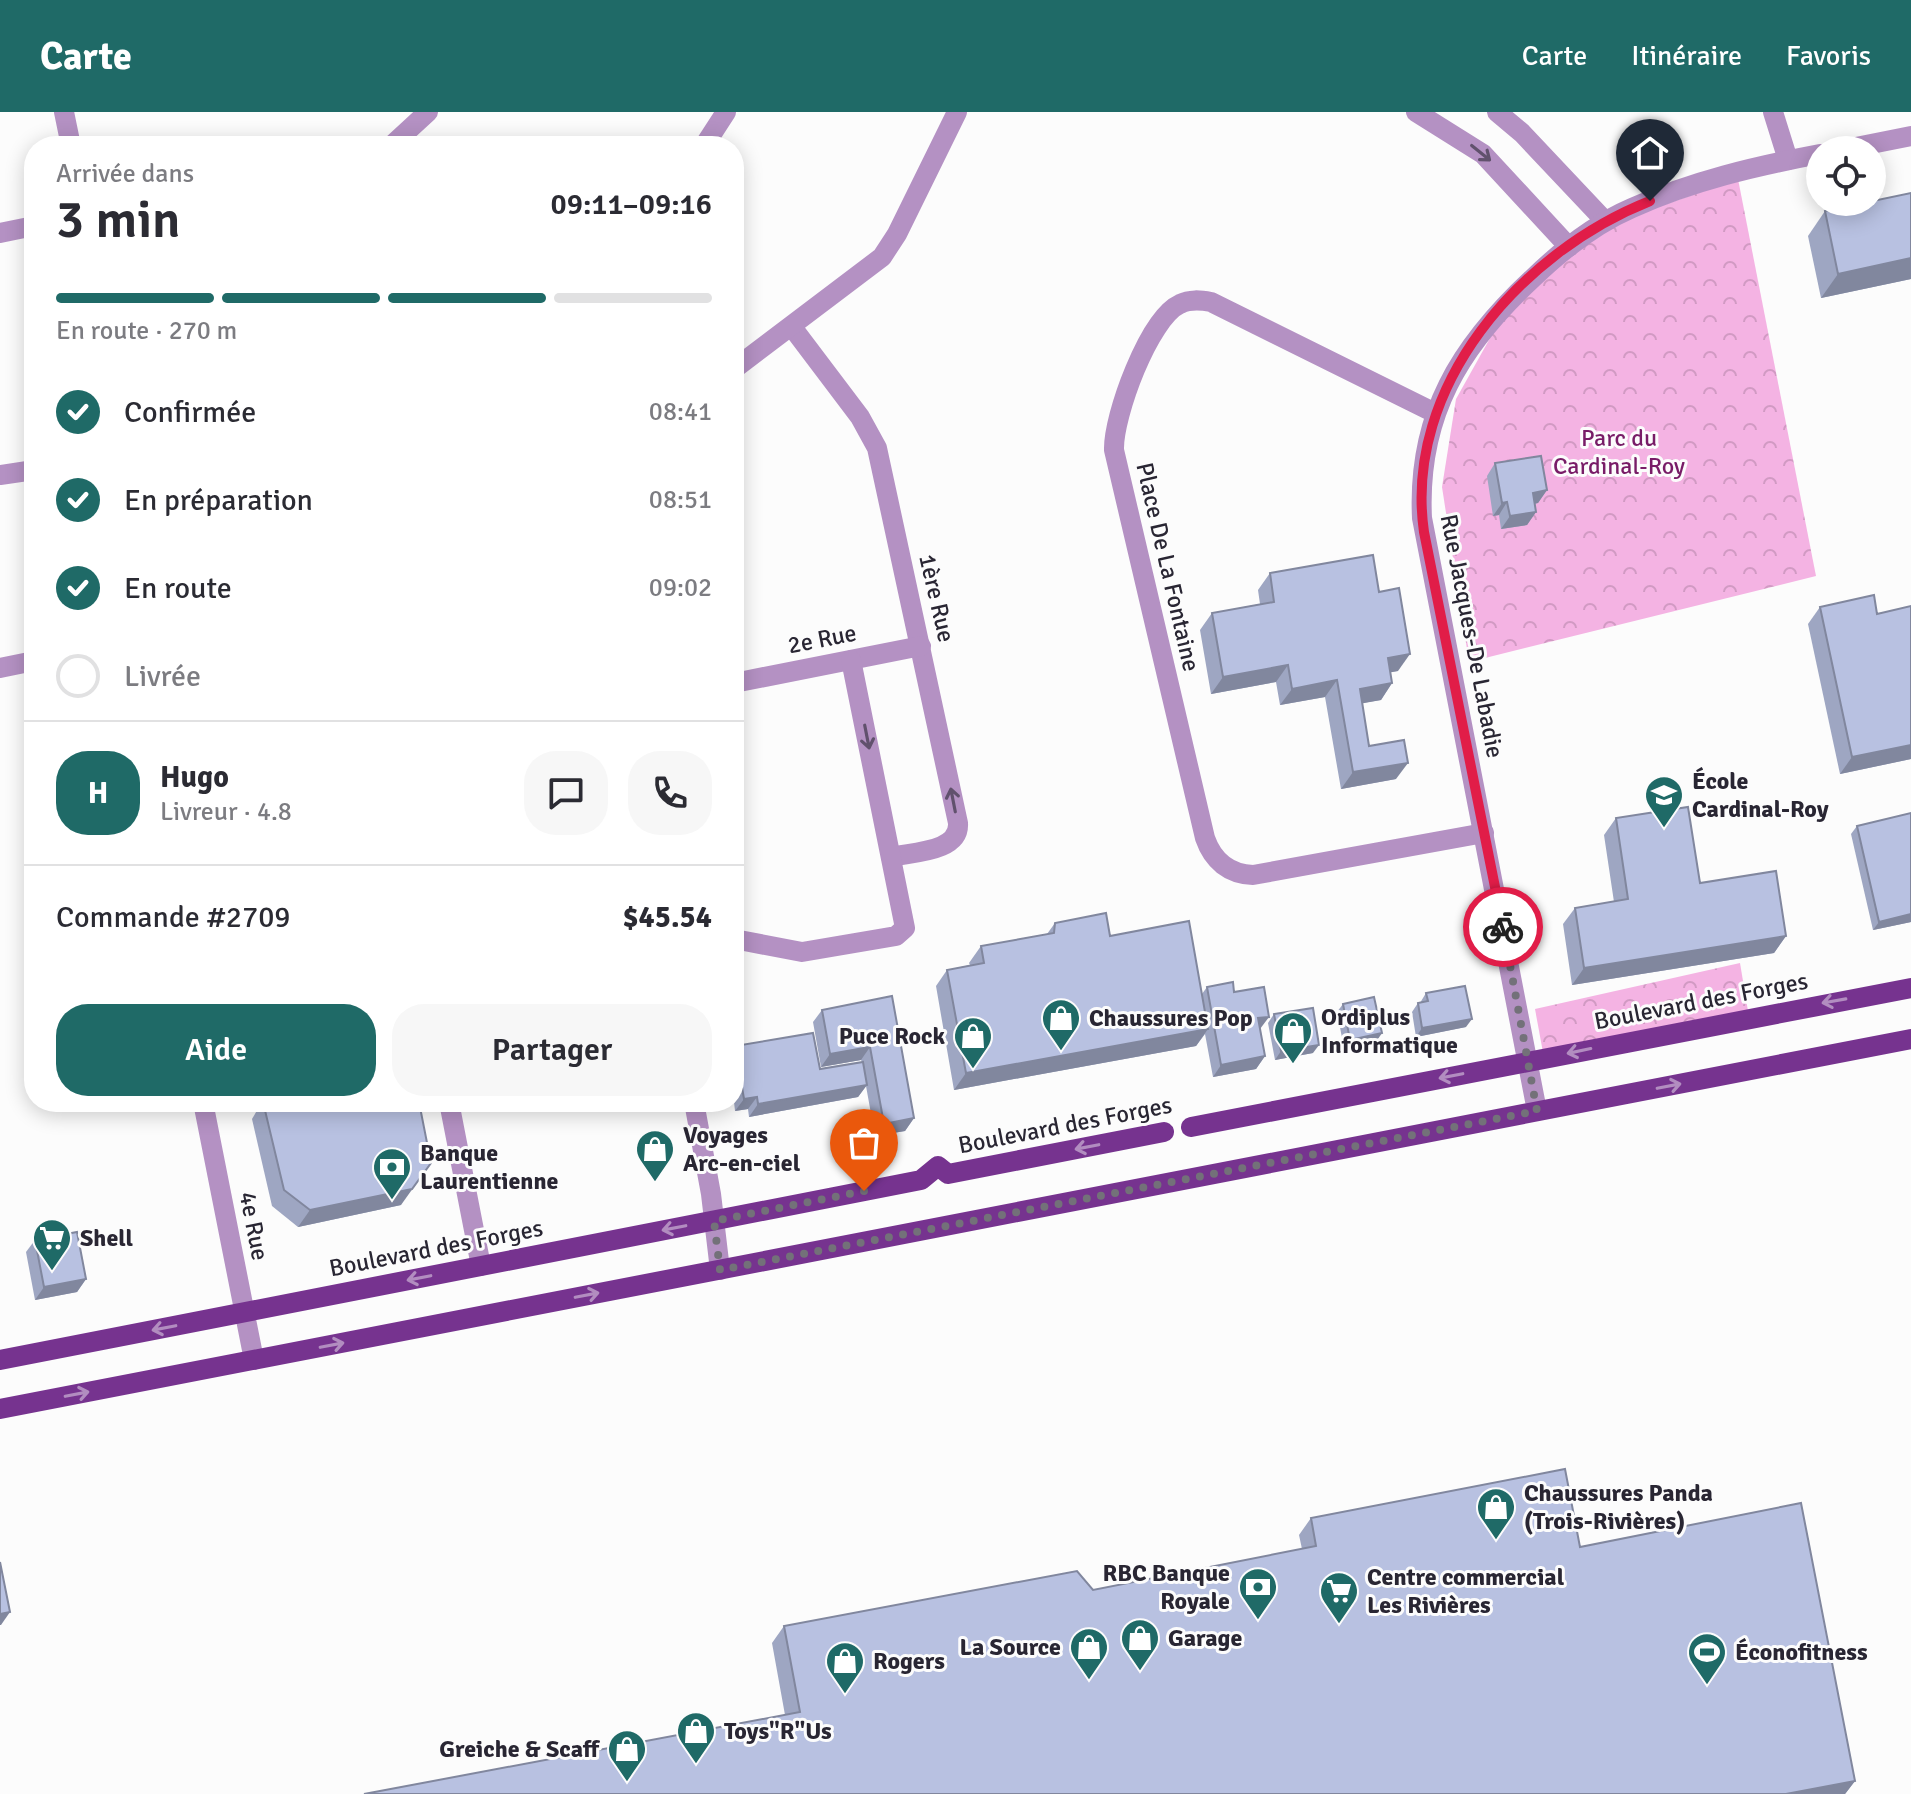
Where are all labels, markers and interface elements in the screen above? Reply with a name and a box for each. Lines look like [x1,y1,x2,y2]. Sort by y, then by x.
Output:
text: Carte [40,33,132,80]
text: Carte [1522,39,1587,73]
text: Itinéraire [1631,39,1742,73]
text: Favoris [1786,39,1871,73]
pin [1616,119,1684,201]
icon: home [1628,131,1672,175]
map controls [1806,136,1886,216]
button: locate [1806,136,1886,216]
one-way arrow [1471,144,1492,162]
text: Arrivée dans [56,158,194,190]
text: 09:11–09:16 [551,186,712,223]
text: 3 min [56,188,181,252]
text: En route · 270 m [56,315,237,347]
icon: check [56,390,100,434]
text: Confirmée [124,394,256,431]
text: 08:41 [649,396,712,428]
park label: Parc du Cardinal-Roy [1553,423,1685,481]
street label: Place De La Fontaine [1129,460,1207,674]
icon: check [56,478,100,522]
text: En préparation [124,482,313,519]
text: 08:51 [649,484,712,516]
street label: Rue Jacques-De Labadie [1434,512,1510,760]
street label: 1ère Rue [912,551,962,645]
icon: check [56,566,100,610]
text: En route [124,570,232,607]
text: 09:02 [649,572,712,604]
street label: 2e Rue [785,618,859,660]
text: Livrée [124,658,201,695]
one-way arrow [860,723,875,749]
button: chat [524,751,608,835]
button: phone [628,751,712,835]
text: Hugo [160,759,229,796]
place label: École Cardinal-Roy [1692,766,1829,824]
school or university icon: École Cardinal-Roy [1643,774,1685,829]
text: H [88,775,108,812]
one-way arrow [945,788,960,814]
text: Livreur · 4.8 [160,796,292,828]
courier [1463,887,1543,967]
text: Commande #2709 [56,899,291,936]
text: $45.54 [622,899,712,936]
icon: bike [1481,905,1525,949]
street label: Boulevard des Forges [1592,966,1810,1036]
one-way arrow [1822,995,1847,1010]
shop icon: Chaussures Pop [1040,997,1082,1052]
place label: Ordiplus Informatique [1321,1002,1458,1060]
place label: Chaussures Pop [1089,1003,1253,1033]
button: Aide [56,1004,376,1096]
button: Partager [392,1004,712,1096]
shop icon: Ordiplus Informatique [1272,1010,1314,1065]
shop icon: Puce Rock [952,1015,994,1070]
place label: Puce Rock [839,1021,945,1051]
one-way arrow [1567,1044,1592,1059]
one-way arrow [1439,1070,1464,1085]
one-way arrow [1655,1077,1681,1092]
street label: Boulevard des Forges [956,1090,1174,1160]
pin [830,1109,898,1191]
place label: Voyages Arc-en-ciel [683,1120,801,1178]
icon: bag [842,1121,886,1165]
shop icon: Voyages Arc-en-ciel [634,1128,676,1183]
place label: Banque Laurentienne [420,1138,559,1196]
one-way arrow [1075,1140,1100,1155]
bank icon: Banque Laurentienne [371,1146,413,1201]
street label: 4e Rue [233,1189,275,1263]
street label: Boulevard des Forges [327,1213,545,1283]
supermarket icon: Shell [31,1217,73,1272]
one-way arrow [662,1222,688,1237]
place label: Shell [80,1223,134,1253]
one-way arrow [407,1272,432,1287]
one-way arrow [574,1287,599,1302]
one-way arrow [152,1321,177,1336]
one-way arrow [319,1336,344,1351]
one-way arrow [63,1386,89,1401]
place label: Chaussures Panda (Trois-Rivières) [1524,1478,1713,1536]
shop icon: Chaussures Panda (Trois-Rivières) [1475,1486,1517,1541]
place label: RBC Banque Royale [1103,1558,1230,1616]
place label: Centre commercial Les Rivières [1367,1562,1565,1620]
bank icon: RBC Banque Royale [1237,1566,1279,1621]
supermarket icon: Centre commercial Les Rivières [1318,1570,1360,1625]
shop icon: Garage [1119,1617,1161,1672]
place label: Garage [1168,1623,1242,1653]
shop icon: La Source [1068,1626,1110,1681]
sports icon: Éconofitness [1686,1631,1728,1686]
place label: La Source [959,1632,1061,1662]
place label: Éconofitness [1735,1637,1868,1667]
shop icon: Rogers [824,1640,866,1695]
place label: Rogers [873,1646,945,1676]
shop icon: Toys"R"Us [675,1710,717,1765]
place label: Toys"R"Us [724,1716,832,1746]
shop icon: Greiche & Scaff [606,1728,648,1783]
place label: Greiche & Scaff [439,1734,601,1764]

